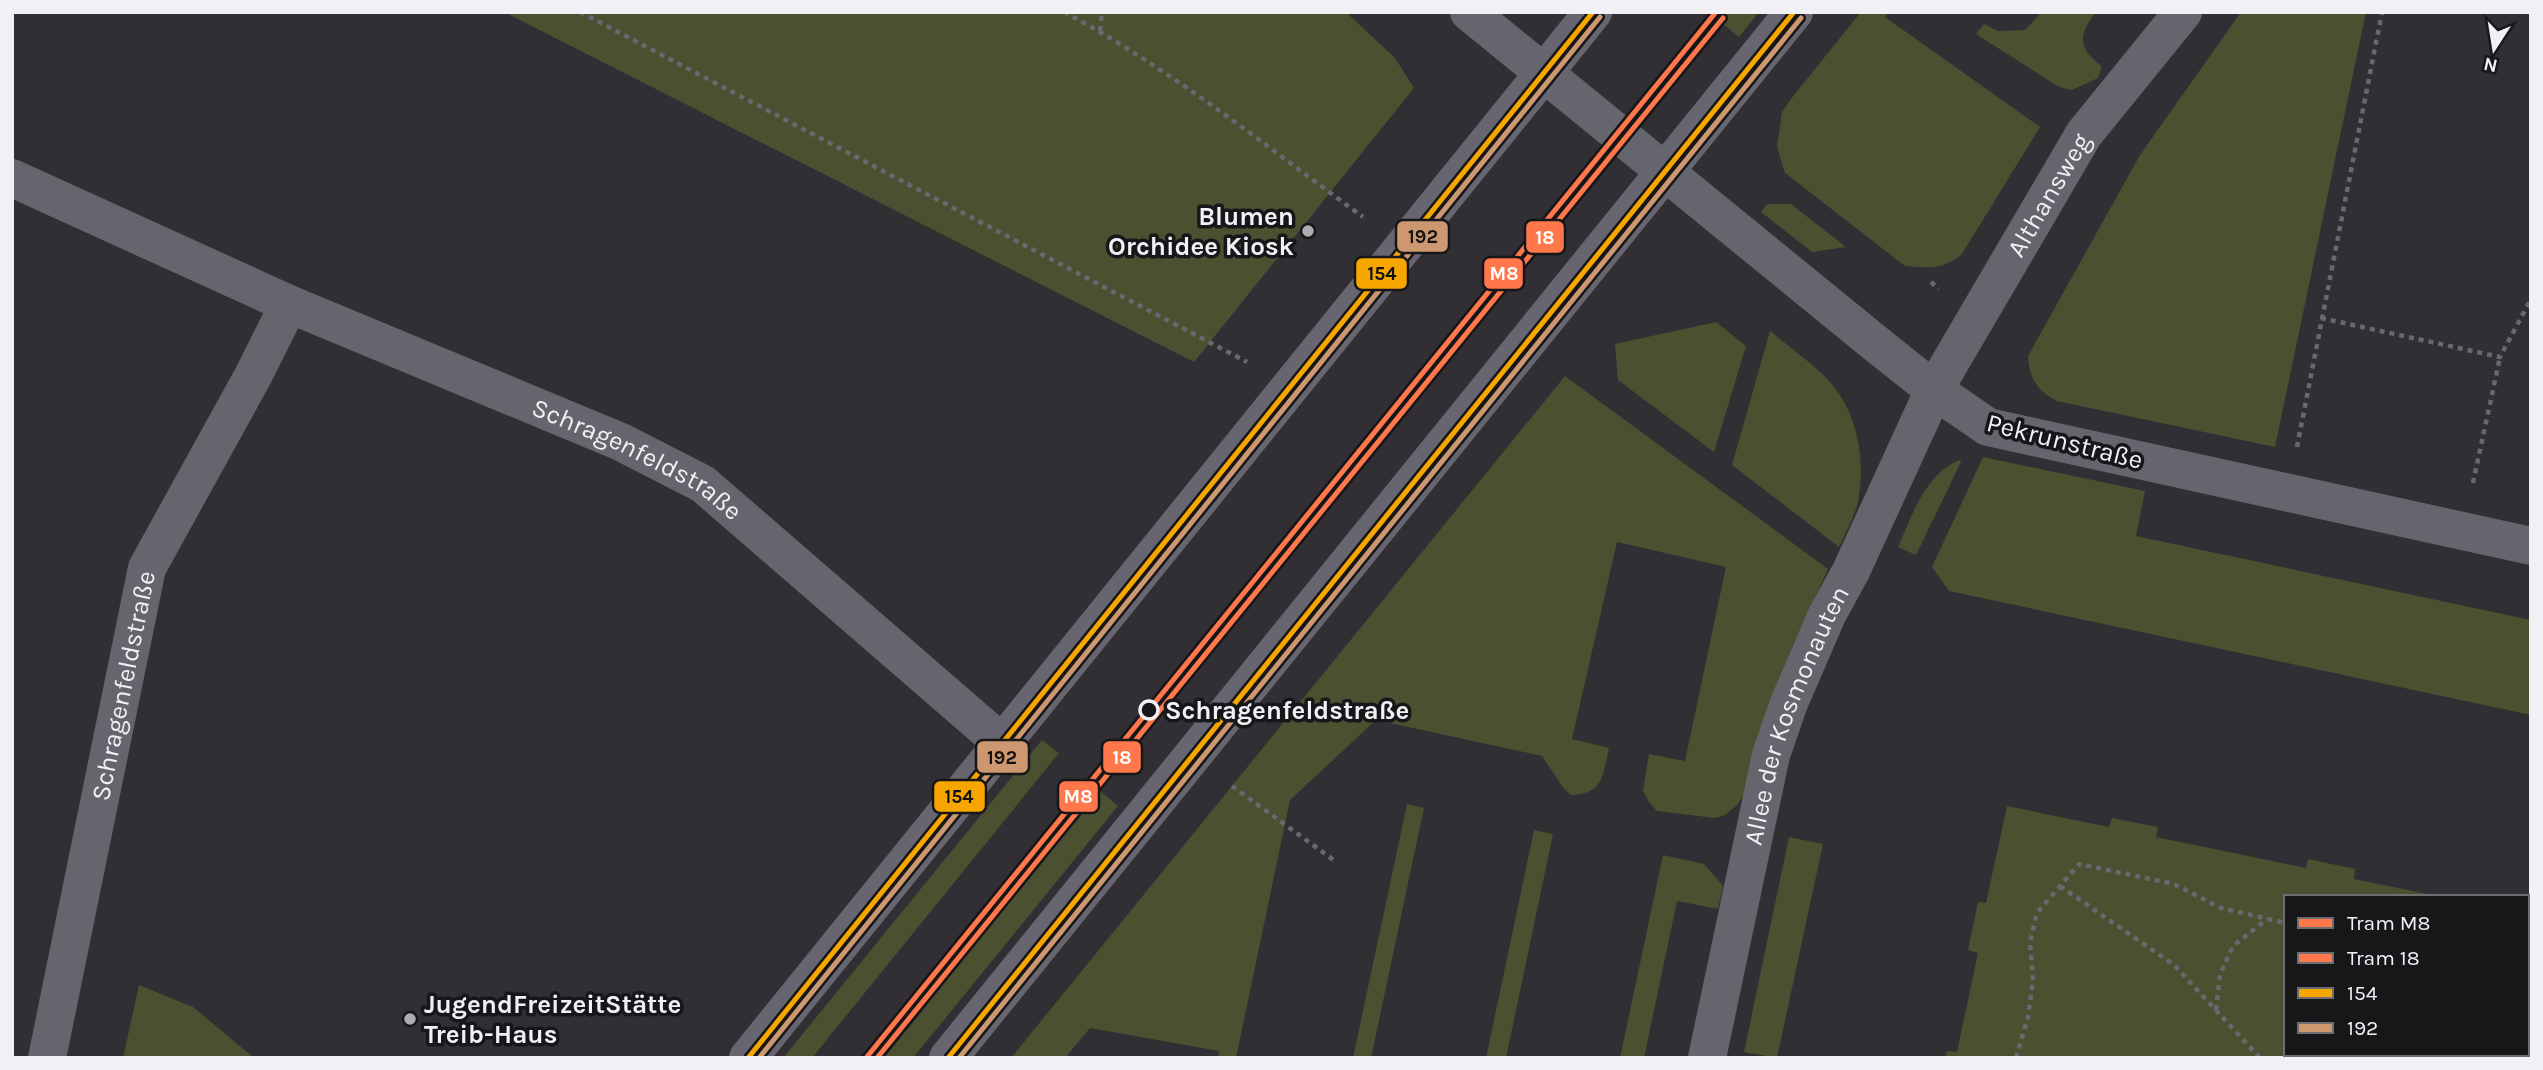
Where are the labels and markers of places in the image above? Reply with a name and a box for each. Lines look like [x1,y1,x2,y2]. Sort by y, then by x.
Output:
place label: Blumen Orchidee Kiosk [1108,201,1294,262]
marker: Blumen Orchidee Kiosk [1300,223,1316,239]
place label: Schragenfeldstraße [1165,695,1409,726]
marker: Schragenfeldstraße [1139,700,1159,720]
place label: JugendFreizeitStätte Treib-Haus [424,989,681,1050]
marker: JugendFreizeitStätte Treib-Haus [402,1011,418,1027]

